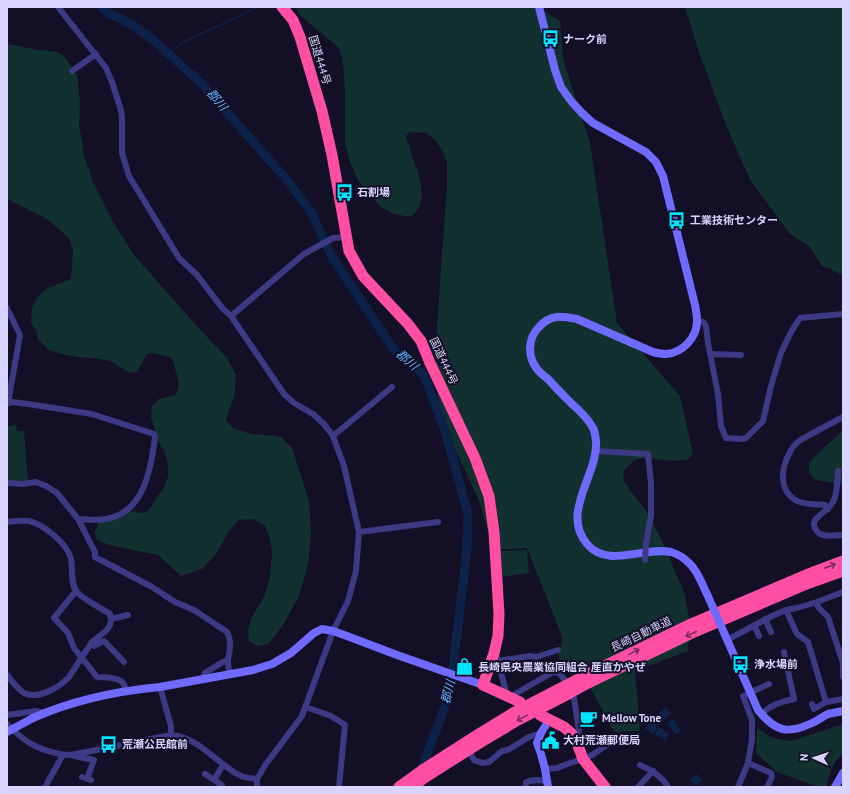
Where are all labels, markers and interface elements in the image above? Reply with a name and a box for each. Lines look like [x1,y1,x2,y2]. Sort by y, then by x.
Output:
bus stop icon: ナーク前 [540,29,560,49]
place label: ナーク前 [563,32,607,46]
street label: 国道444号 [306,34,334,86]
water label: 郡川 [204,86,232,115]
bus stop icon: 石割場 [334,182,354,202]
place label: 石割場 [357,185,390,199]
bus stop icon: 工業技術センター [667,210,687,230]
place label: 工業技術センター [690,213,778,227]
street label: 国道444号 [427,335,461,387]
water label: 郡川 [393,346,423,374]
one-way arrow [823,562,835,570]
street label: 長崎自動車道 [608,613,674,655]
one-way arrow [685,631,697,638]
one-way arrow [627,648,639,655]
bus stop icon: 浄水場前 [731,654,751,674]
shop icon: 長崎県央農業協同組合 産直かやぜ [455,657,475,677]
place label: 浄水場前 [754,657,798,671]
place label: 長崎県央農業協同組合 産直かやぜ [478,660,646,674]
water label: 郡川 [438,677,458,705]
cafe icon: Mellow Tone [579,708,599,728]
place label: Mellow Tone [602,711,661,725]
one-way arrow [516,715,528,723]
public building icon: 大村荒瀬郵便局 [540,730,560,750]
place label: 大村荒瀬郵便局 [563,733,640,747]
bus stop icon: 荒瀬公民館前 [99,734,119,754]
place label: 荒瀬公民館前 [122,737,188,751]
north arrow [794,738,834,778]
text: N [797,753,811,761]

